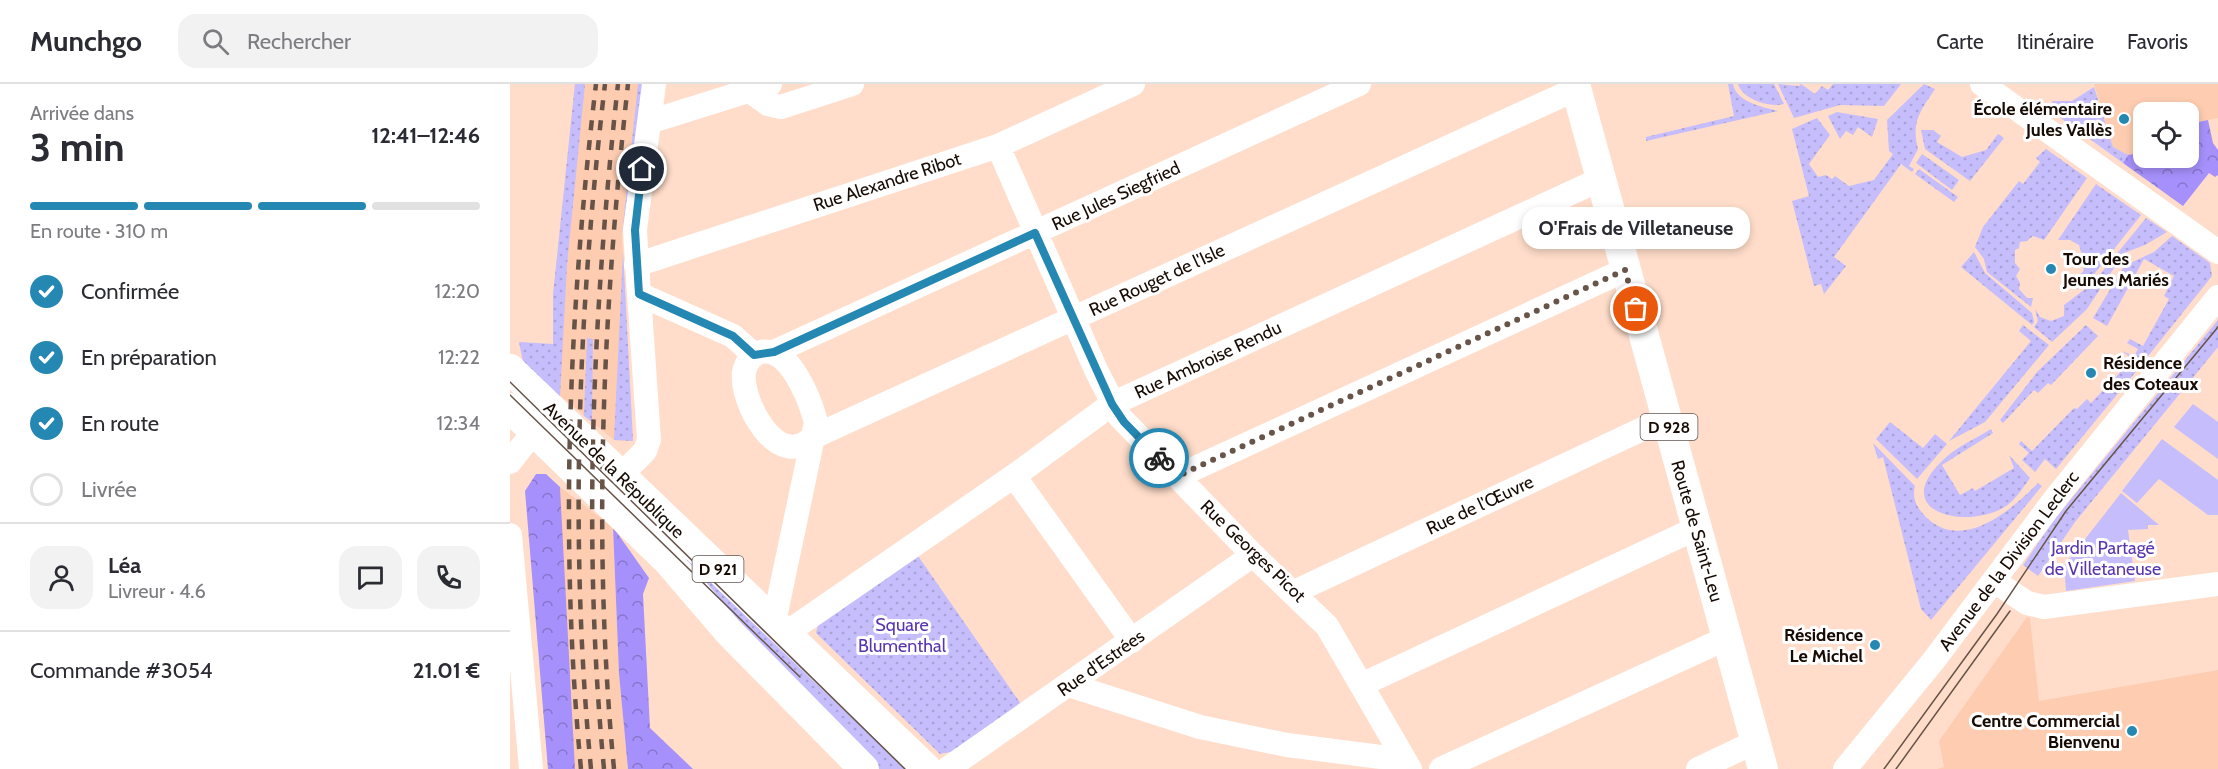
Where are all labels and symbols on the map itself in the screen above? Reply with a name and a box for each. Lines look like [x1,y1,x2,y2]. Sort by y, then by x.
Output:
place label: École élémentaire Jules Vallès [1973,98,2112,141]
marker: École élémentaire Jules Vallès [2117,112,2131,126]
pin [616,143,667,194]
street label: Rue Alexandre Ribot [810,148,964,216]
street label: Rue Jules Siegfried [1048,157,1184,235]
callout: O'Frais de Villetaneuse [1522,207,1750,249]
street label: Rue Rouget de l'Isle [1086,239,1228,321]
place label: Tour des Jeunes Mariés [2062,248,2169,291]
marker: Tour des Jeunes Mariés [2044,262,2058,276]
pin [1610,283,1661,334]
street label: Rue Ambroise Rendu [1131,316,1285,404]
place label: Résidence des Coteaux [2103,352,2198,395]
marker: Résidence des Coteaux [2084,366,2098,380]
street label: Avenue de la République [539,397,689,543]
road number: D 928 [1640,414,1698,440]
courier [1129,428,1189,488]
street label: Route de Saint-Leu [1666,458,1728,604]
street label: Avenue de la Division Leclerc [1934,467,2084,655]
street label: Rue de l'Œuvre [1423,471,1537,539]
street label: Rue Georges Picot [1196,495,1310,607]
park label: Jardin Partagé de Villetaneuse [2045,537,2161,580]
road number: D 921 [692,556,744,582]
park label: Square Blumenthal [858,614,947,657]
place label: Résidence Le Michel [1784,624,1863,667]
street label: Rue d'Estrées [1053,625,1149,701]
marker: Résidence Le Michel [1868,638,1882,652]
place label: Centre Commercial Bienvenu [1971,710,2120,753]
marker: Centre Commercial Bienvenu [2125,724,2139,738]

